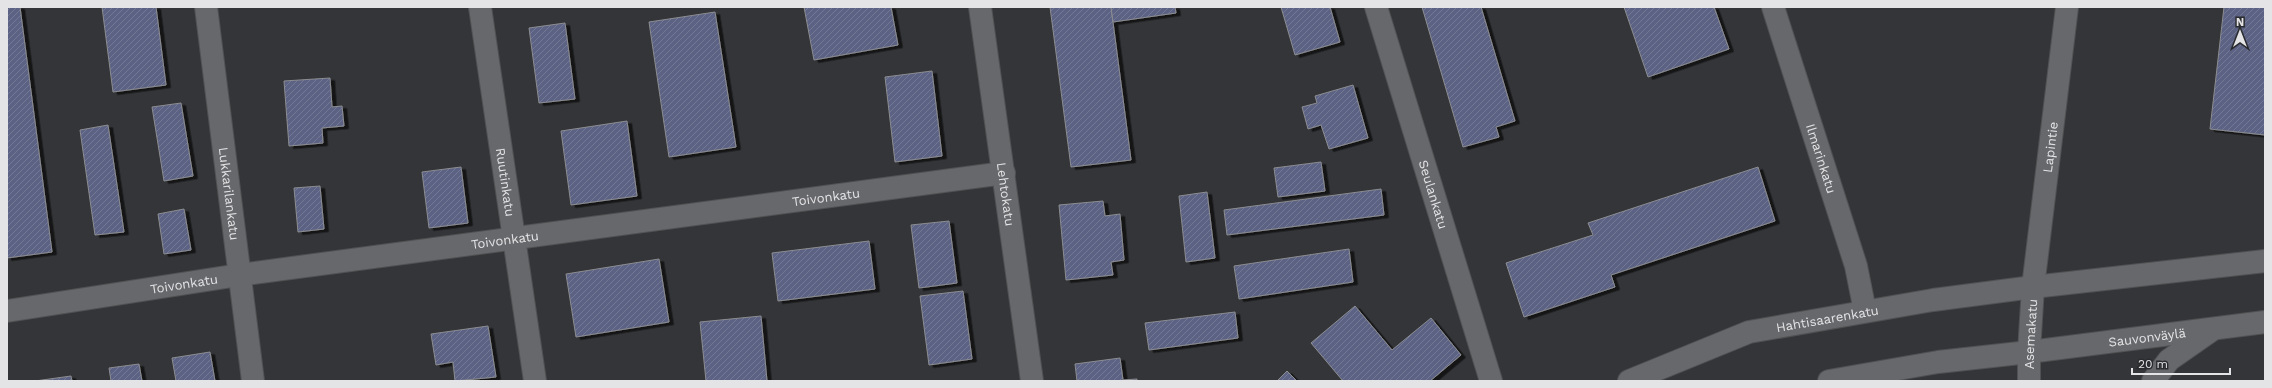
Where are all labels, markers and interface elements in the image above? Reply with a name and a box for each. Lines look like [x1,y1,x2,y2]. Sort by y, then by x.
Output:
north arrow [2220,12,2260,52]
text: N [2236,16,2244,29]
street label: Lapintie [2039,121,2061,173]
street label: Ilmarinkatu [1803,122,1840,195]
street label: Lukkarilankatu [216,146,243,241]
street label: Ruutinkatu [493,147,518,218]
street label: Seulankatu [1416,158,1451,231]
street label: Lehtokatu [994,161,1018,227]
street label: Toivonkatu [791,185,861,209]
street label: Toivonkatu [470,228,540,251]
street label: Toivonkatu [149,271,219,296]
street label: Asemakatu [2021,298,2040,369]
street label: Hahtisaarenkatu [1775,302,1880,335]
street label: Sauvonväylä [2108,325,2187,349]
scale bar [2132,350,2230,376]
text: 20 m [2138,357,2168,371]

